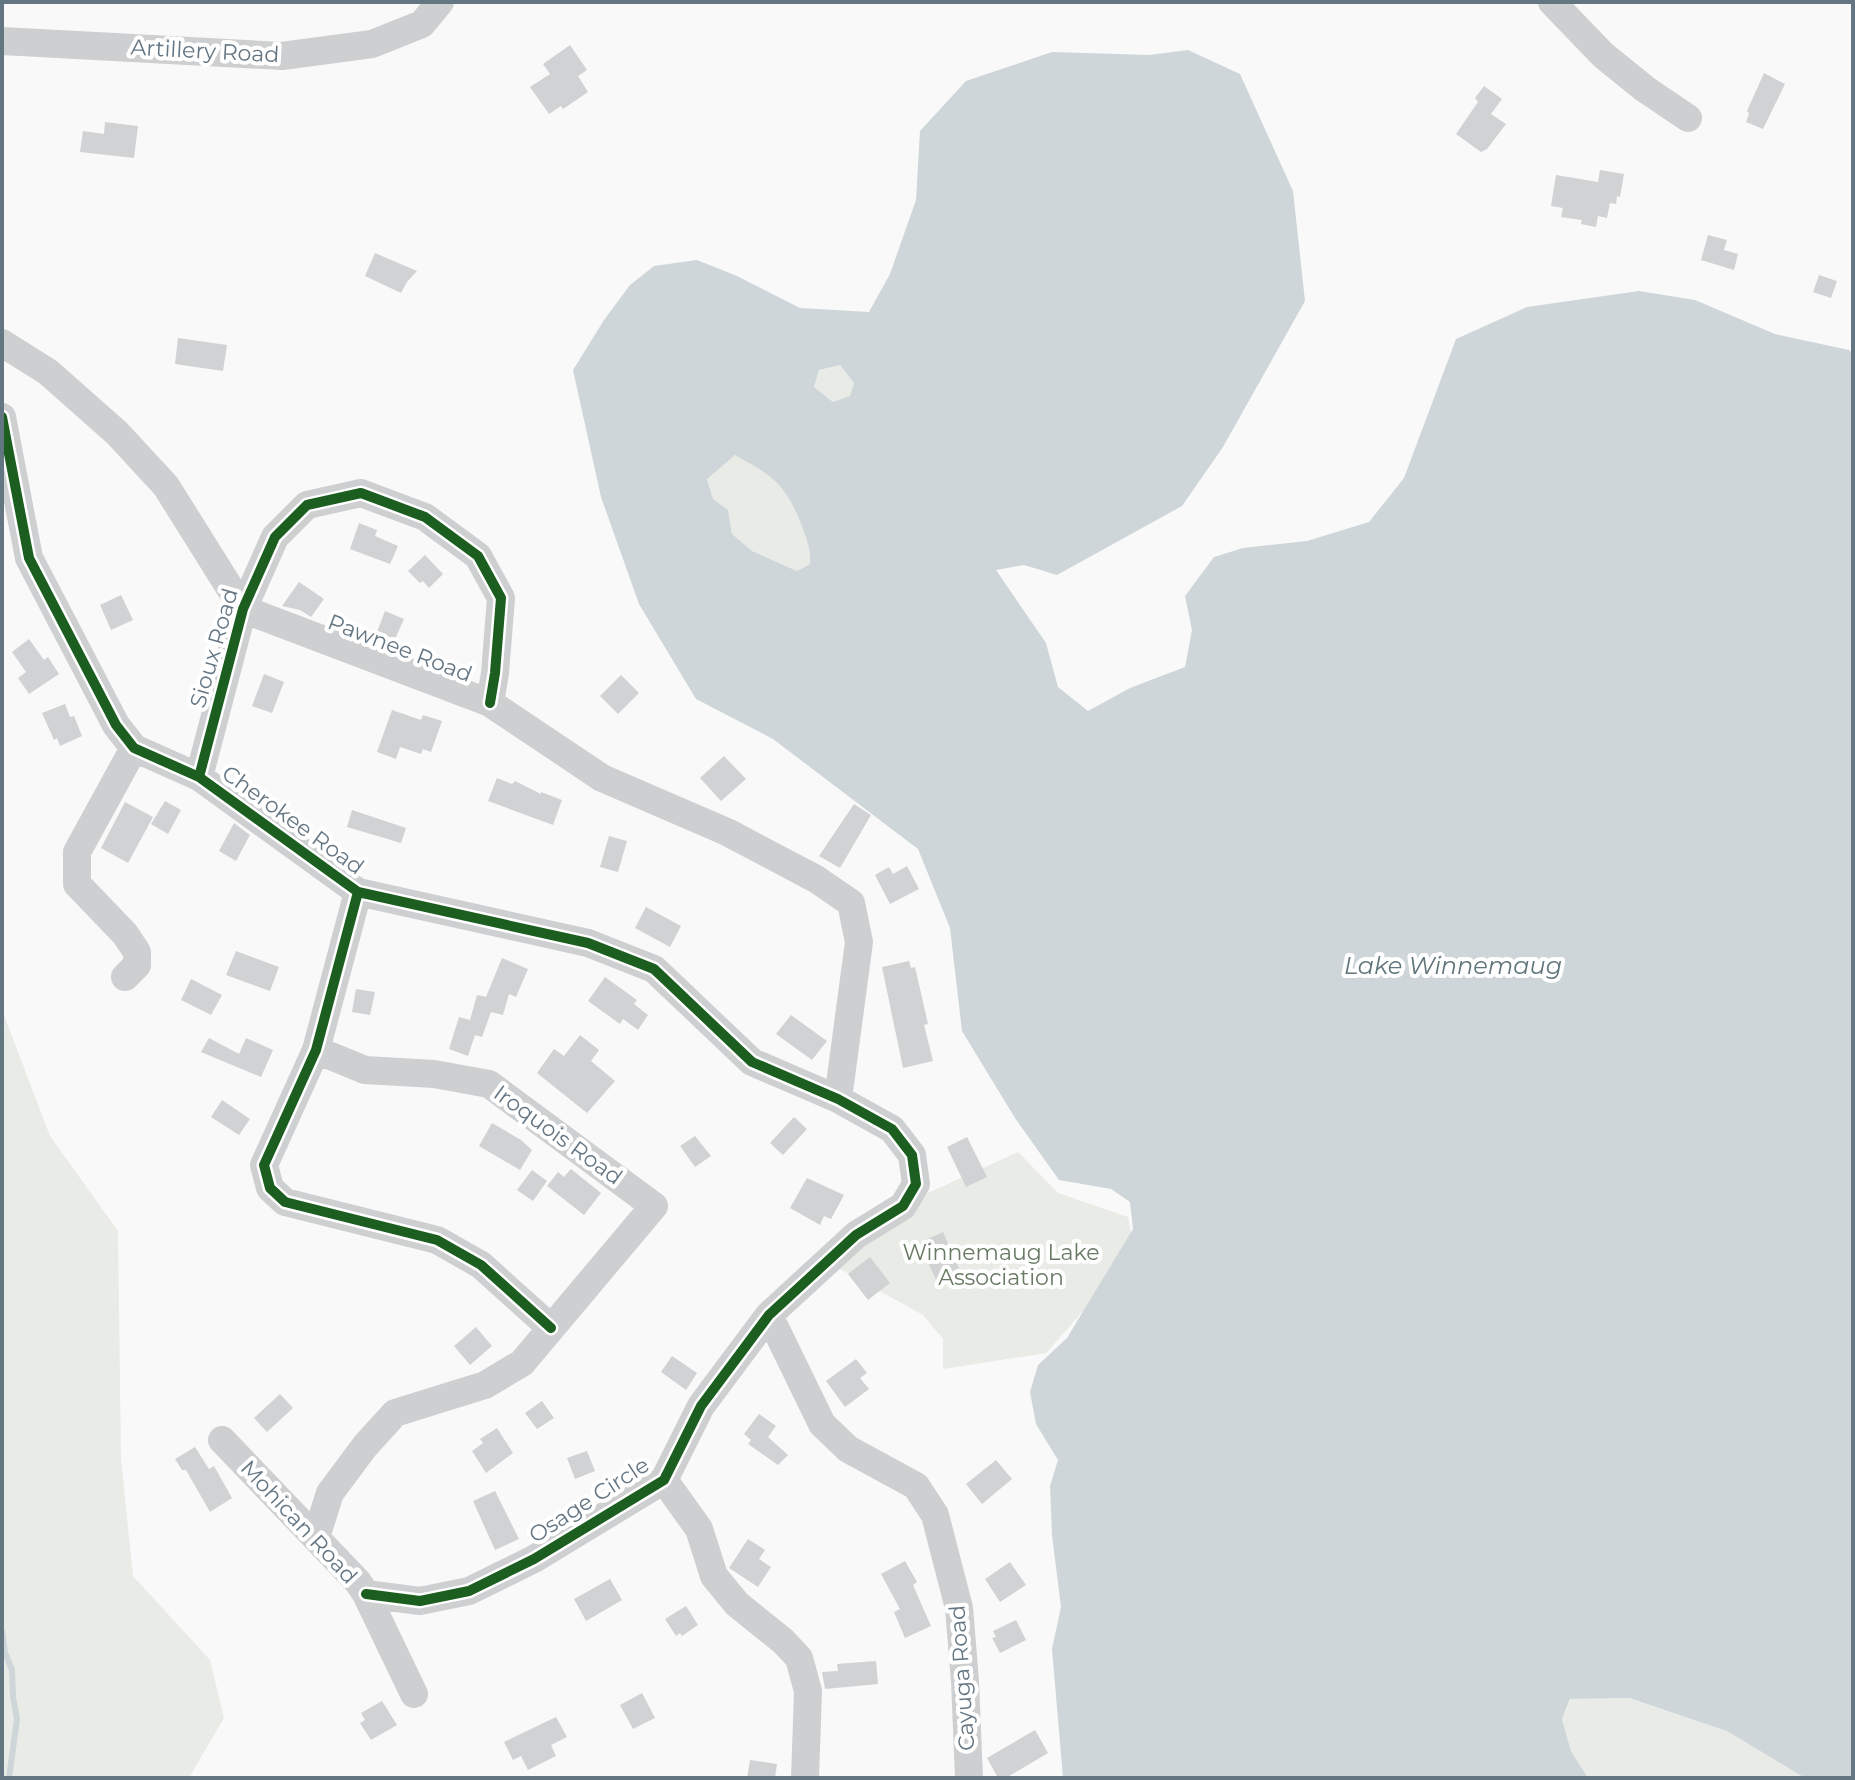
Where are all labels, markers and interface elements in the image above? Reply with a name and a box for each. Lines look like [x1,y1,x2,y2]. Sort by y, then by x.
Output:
street label: Artillery Road [130,34,280,68]
street label: Sioux Road [184,585,244,711]
street label: Pawnee Road [324,608,476,688]
street label: Cherokee Road [217,760,369,880]
water label: Lake Winnemaug [1344,951,1562,980]
street label: Iroquois Road [488,1079,628,1191]
park label: Winnemaug Lake Association [903,1239,1099,1291]
street label: Osage Circle [524,1451,654,1549]
street label: Mohican Road [235,1455,363,1589]
street label: Cayuga Road [943,1604,981,1752]

